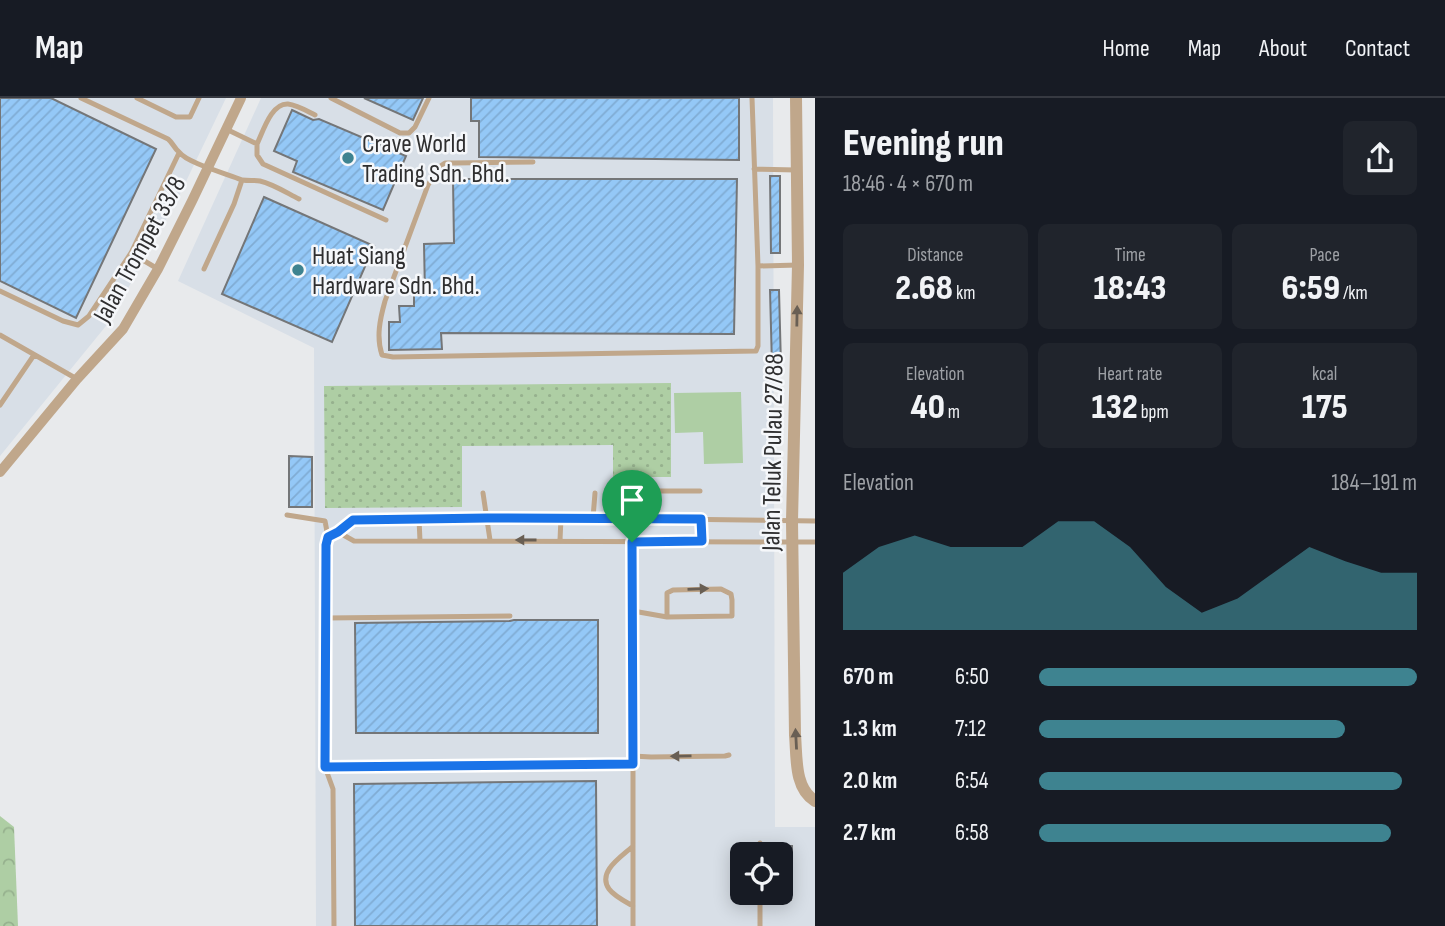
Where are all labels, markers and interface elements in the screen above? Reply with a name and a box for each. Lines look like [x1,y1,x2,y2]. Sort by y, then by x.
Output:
text: Map [35,28,84,68]
text: Home [1102,34,1150,63]
text: Map [1188,34,1221,63]
text: About [1259,34,1307,63]
text: Contact [1345,34,1410,63]
text: Evening run [843,121,1004,166]
button: share [1343,121,1417,195]
place label: Crave World Trading Sdn. Bhd. [362,129,510,190]
marker: Crave World Trading Sdn. Bhd. [340,150,356,166]
text: 18:46 · 4 × 670 m [843,170,973,198]
street label: Jalan Trompet 33/8 [87,171,193,329]
place label: Huat Siang Hardware Sdn. Bhd. [312,241,480,302]
text: Distance [907,244,963,267]
text: Time [1114,244,1146,267]
text: Pace [1310,244,1340,267]
marker: Huat Siang Hardware Sdn. Bhd. [290,262,306,278]
text: 2.68 [895,267,953,310]
text: 18:43 [1093,267,1167,310]
text: 6:59 [1282,267,1340,310]
text: km [953,282,975,305]
text: /km [1340,282,1368,305]
one-way arrow [791,304,803,326]
street label: Jalan Teluk Pulau 27/88 [756,353,791,552]
text: Elevation [906,363,965,386]
text: Heart rate [1098,363,1162,386]
text: kcal [1312,363,1337,386]
text: 40 [911,386,945,429]
text: 132 [1091,386,1138,429]
text: 175 [1302,386,1348,429]
text: m [945,401,960,424]
text: bpm [1138,401,1169,424]
text: Elevation [843,469,914,497]
text: 184–191 m [1331,469,1417,497]
pin [602,470,662,542]
icon: arrive [613,481,651,519]
one-way arrow [515,534,537,546]
one-way arrow [688,584,710,595]
text: 670 m [843,663,894,691]
text: 6:50 [955,663,989,691]
text: 1.3 km [843,715,897,743]
text: 7:12 [955,715,986,743]
one-way arrow [790,728,801,750]
one-way arrow [670,751,692,762]
text: 2.0 km [843,767,897,795]
text: 6:54 [955,767,988,795]
text: 2.7 km [843,819,896,847]
text: 6:58 [955,819,989,847]
map controls [730,842,793,905]
button: locate [730,842,793,905]

